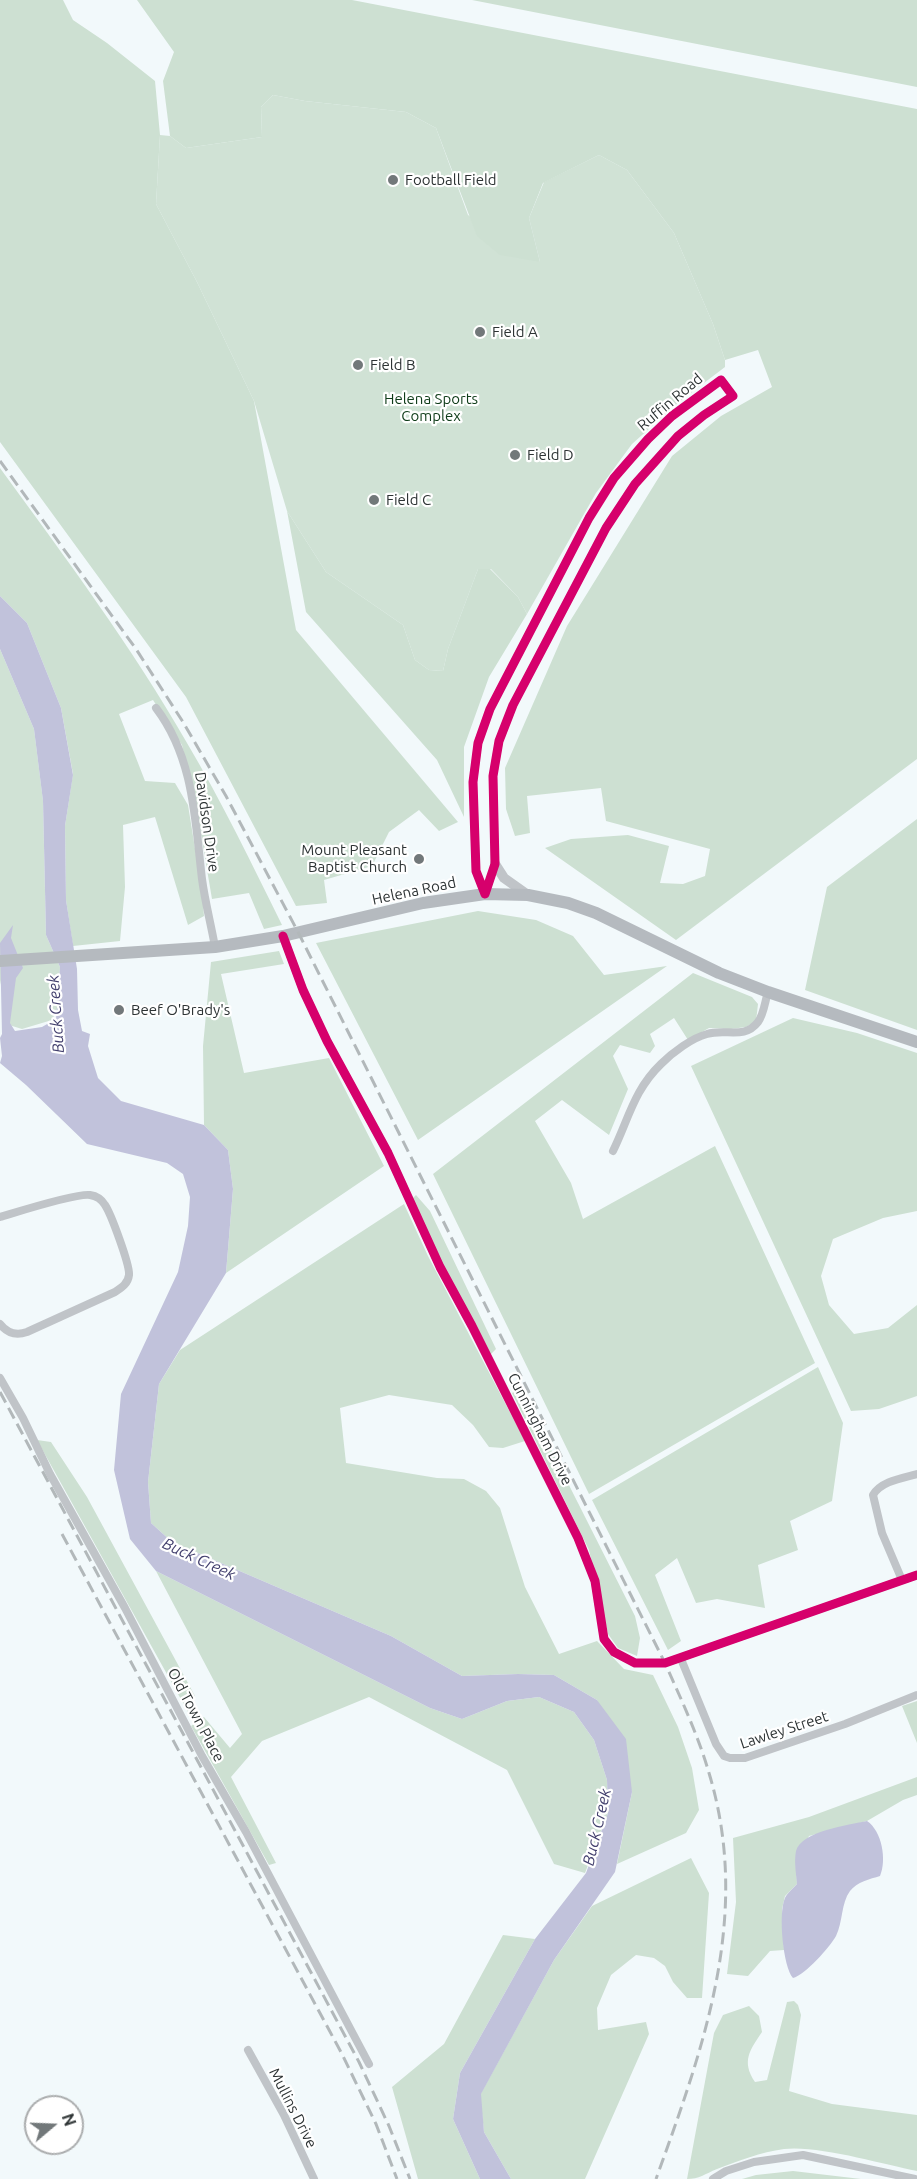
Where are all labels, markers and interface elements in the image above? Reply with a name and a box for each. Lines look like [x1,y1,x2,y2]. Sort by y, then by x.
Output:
place label: Football Field [405,171,497,189]
marker: Football Field [386,173,400,187]
place label: Field A [492,323,538,341]
marker: Field A [473,325,487,339]
place label: Field B [370,356,415,374]
marker: Field B [351,358,365,372]
street label: Ruffin Road [634,370,706,434]
park label: Helena Sports Complex [384,390,478,425]
place label: Field D [527,446,574,464]
marker: Field D [508,448,522,462]
place label: Field C [386,491,431,509]
marker: Field C [367,493,381,507]
street label: Davidson Drive [191,771,223,873]
place label: Mount Pleasant Baptist Church [301,841,407,876]
marker: Mount Pleasant Baptist Church [412,852,426,866]
street label: Helena Road [370,873,458,909]
water label: Buck Creek [44,974,68,1054]
place label: Beef O'Brady's [131,1001,230,1019]
marker: Beef O'Brady's [112,1003,126,1017]
street label: Cunningham Drive [504,1370,576,1488]
water label: Buck Creek [159,1534,239,1584]
street label: Old Town Place [164,1665,228,1765]
street label: Lawley Street [738,1707,830,1753]
water label: Buck Creek [579,1787,615,1867]
street label: Mullins Drive [265,2065,321,2151]
north arrow [24,2095,84,2155]
text: N [59,2111,80,2128]

